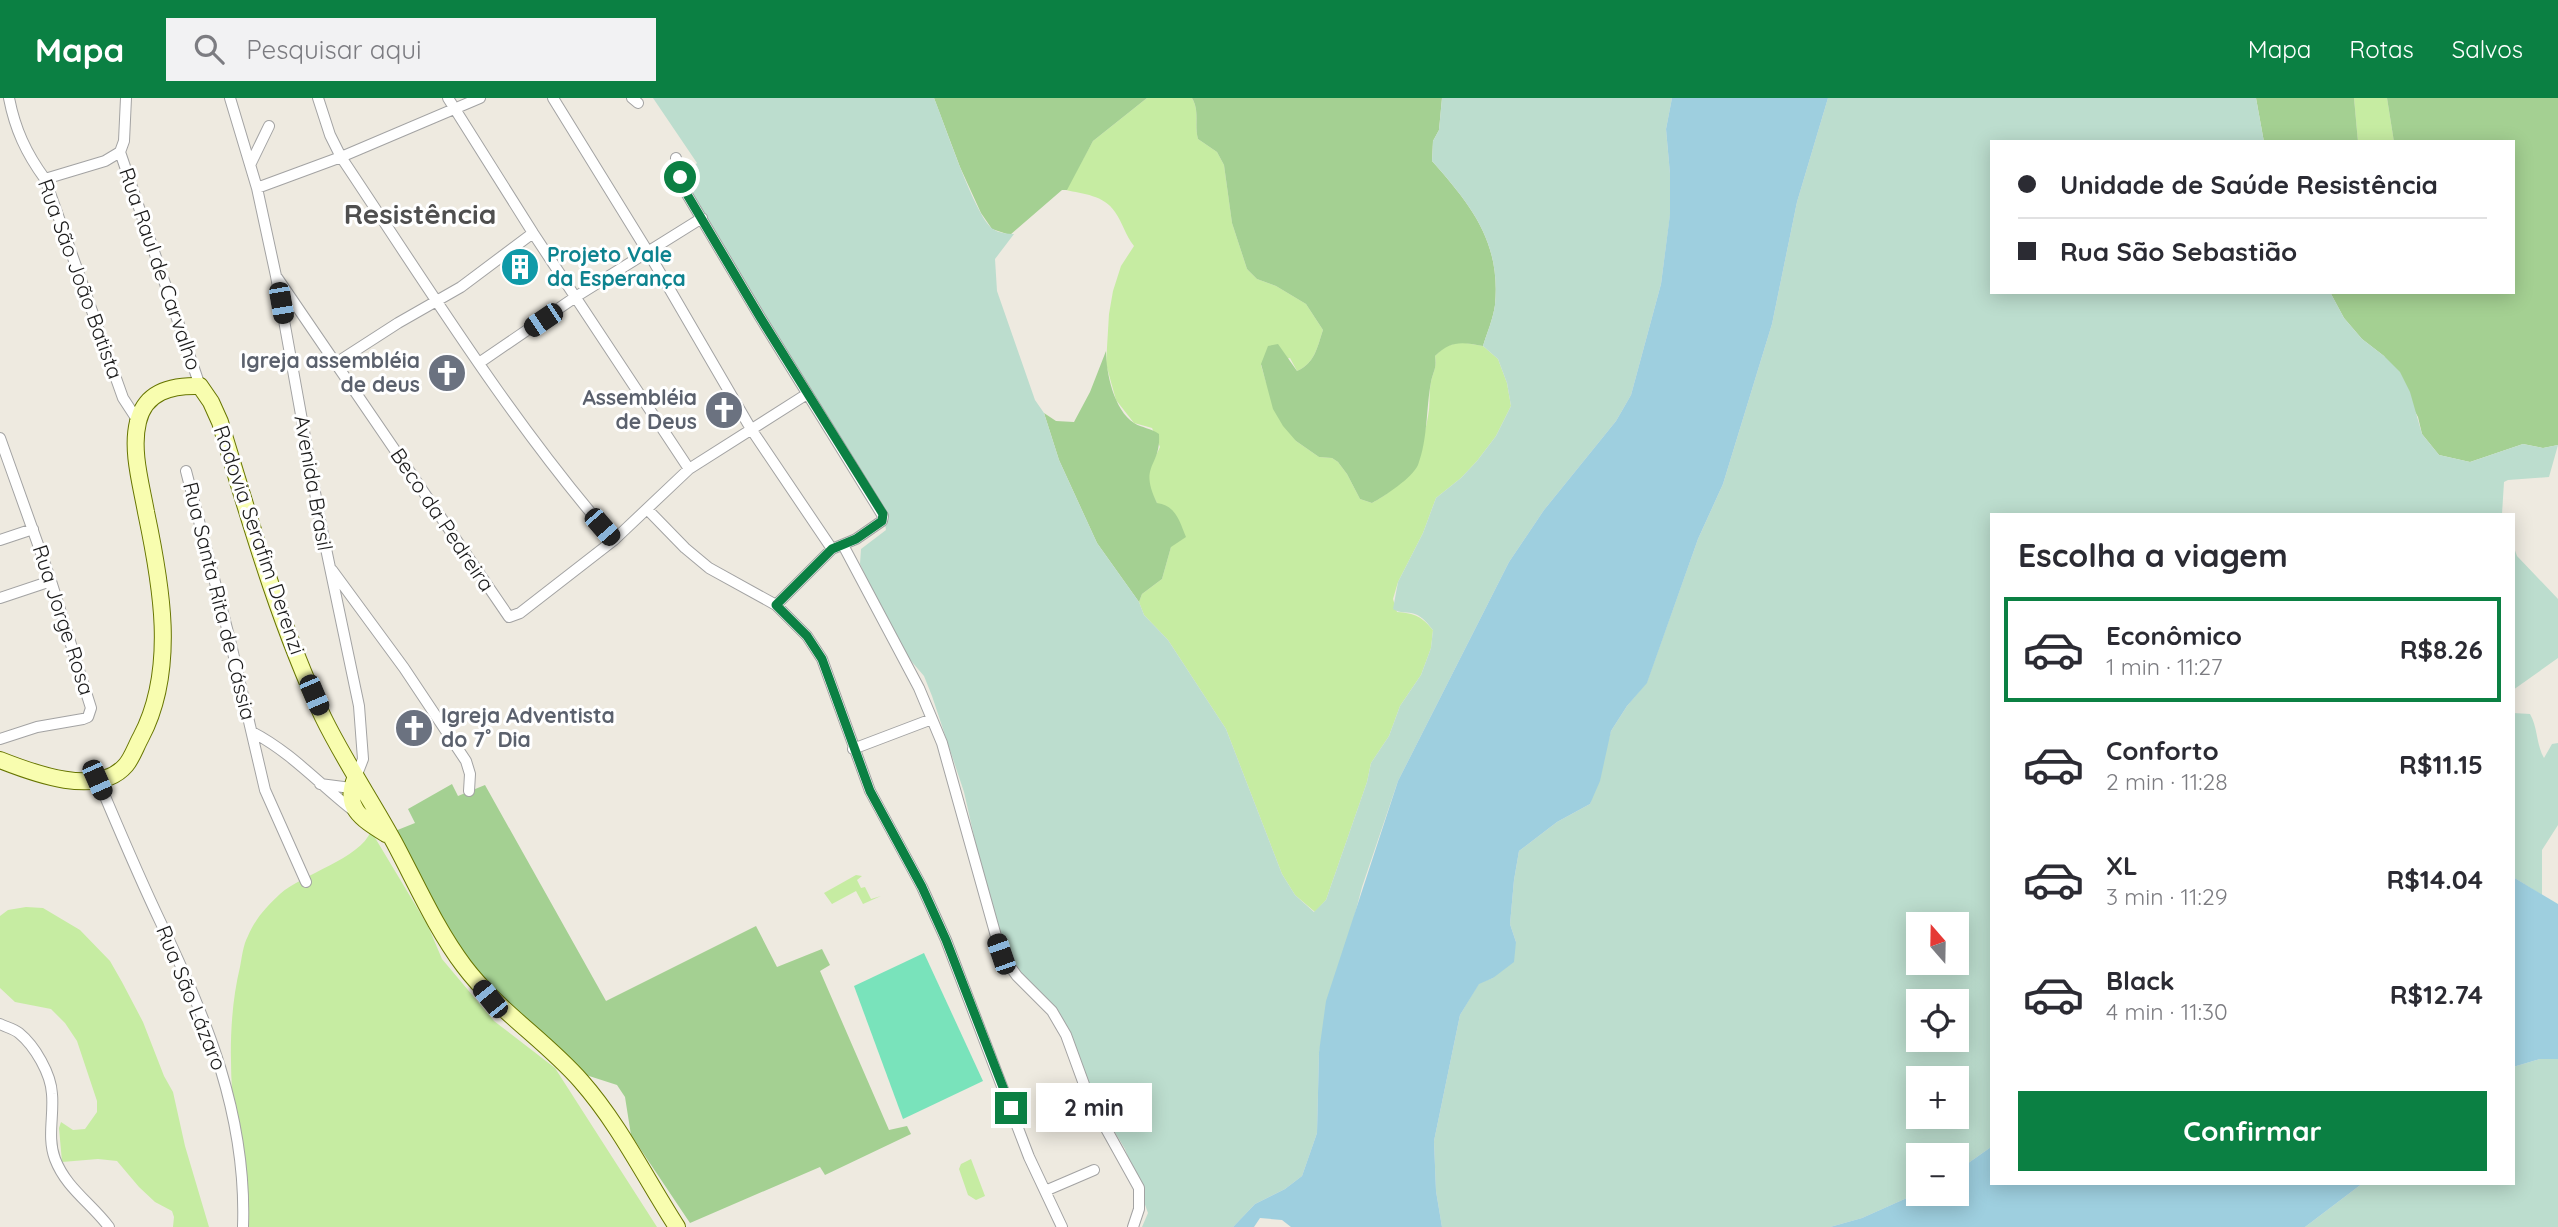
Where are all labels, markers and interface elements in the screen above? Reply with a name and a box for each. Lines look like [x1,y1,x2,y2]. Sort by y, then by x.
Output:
search box [166,18,656,81]
text: Mapa [35,29,124,70]
icon: search [190,30,228,68]
text: Pesquisar aqui [246,33,422,66]
text: Mapa [2248,34,2311,64]
text: Rotas [2349,34,2414,64]
text: Salvos [2452,34,2523,64]
route start [664,161,696,193]
street label: Rua Raul de Carvalho [114,164,208,373]
text: Unidade de Saúde Resistência [2060,168,2438,201]
street label: Rua São João Batista [33,175,129,382]
district label: Resistência [344,196,496,231]
text: Rua São Sebastião [2060,235,2297,268]
place label: Projeto Vale da Esperança [547,241,686,291]
building icon: Projeto Vale da Esperança [499,246,541,288]
car [268,280,295,326]
car [520,300,567,340]
place label: Igreja assembléia de deus [241,347,420,397]
church icon: Igreja assembléia de deus [426,352,468,394]
place label: Assembléia de Deus [582,384,697,434]
church icon: Assembléia de Deus [703,389,745,431]
street label: Avenida Brasil [289,413,339,553]
street label: Rodovia Serafim Derenzi [209,422,311,658]
street label: Beco da Pedreira [385,443,500,596]
street label: Rua Santa Rita de Cássia [178,479,262,722]
car [581,504,624,550]
text: Escolha a viagem [2018,535,2288,575]
street label: Rua Jorge Rosa [27,541,100,698]
icon: car [2022,618,2085,681]
text: Econômico [2106,619,2242,652]
text: R$8.26 [2400,633,2483,666]
text: 1 min · 11:27 [2106,652,2222,681]
car [297,672,332,718]
place label: Igreja Adventista do 7˚ Dia [441,702,615,752]
church icon: Igreja Adventista do 7˚ Dia [393,707,435,749]
icon: car [2022,733,2085,796]
text: Conforto [2106,734,2219,767]
text: R$11.15 [2399,748,2483,781]
car [79,757,116,803]
text: 2 min · 11:28 [2106,767,2228,796]
icon: car [2022,848,2085,911]
text: XL [2106,849,2138,882]
text: R$14.04 [2386,863,2483,896]
text: 3 min · 11:29 [2106,882,2227,911]
north arrow [1906,912,1969,975]
map controls [1906,912,1969,1206]
street label: Rua São Lázaro [151,921,233,1074]
car [985,931,1018,977]
icon: car [2022,963,2085,1026]
text: Black [2106,964,2175,997]
car [469,976,512,1022]
text: R$12.74 [2390,978,2483,1011]
button: locate [1906,989,1969,1052]
text: 4 min · 11:30 [2106,997,2228,1026]
button: + [1906,1066,1969,1129]
callout: 2 min [1036,1084,1151,1132]
button: Confirmar [2018,1091,2487,1171]
route end [995,1092,1027,1124]
text: 2 min [1064,1093,1124,1122]
button: − [1906,1143,1969,1206]

